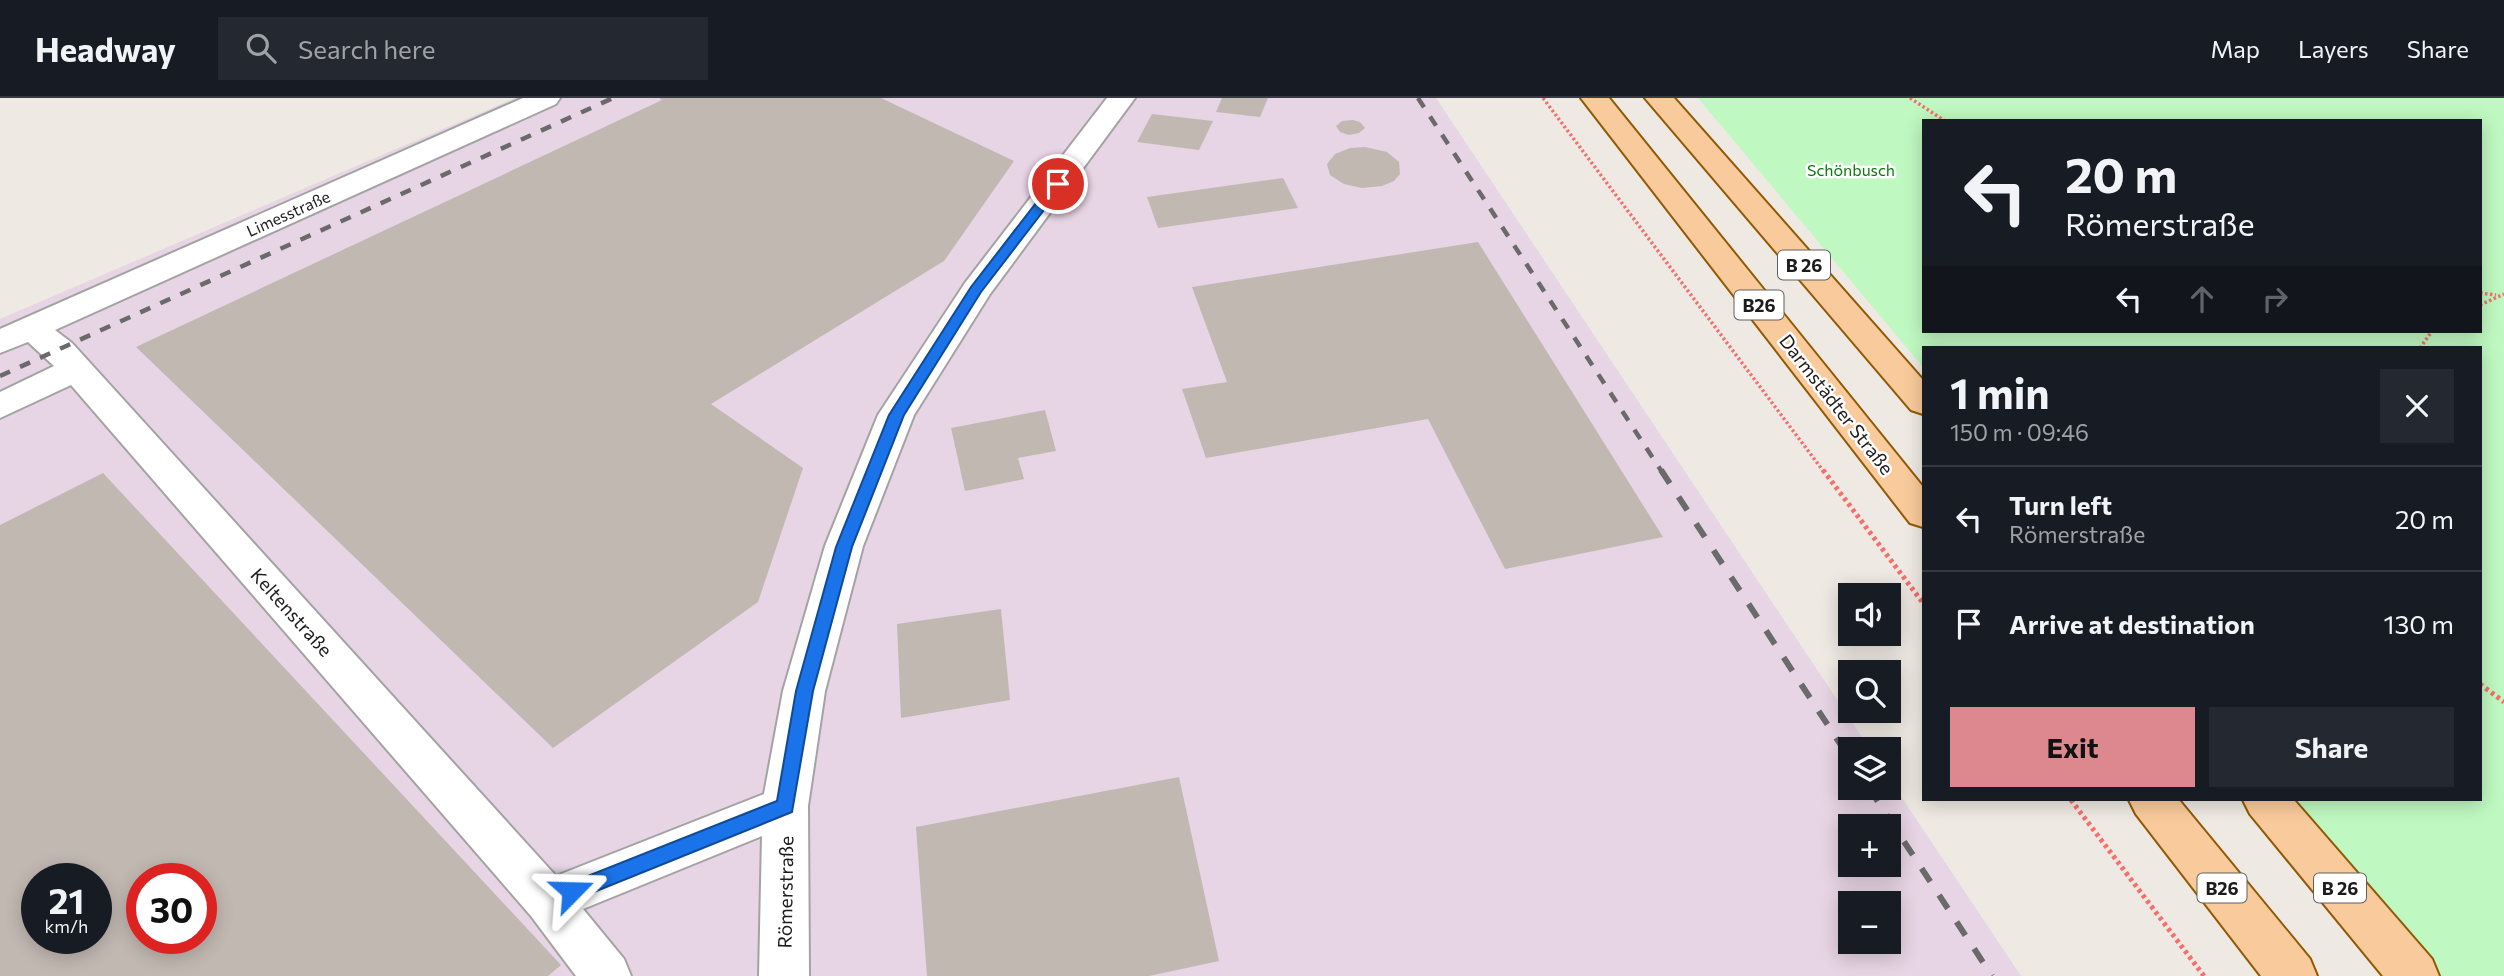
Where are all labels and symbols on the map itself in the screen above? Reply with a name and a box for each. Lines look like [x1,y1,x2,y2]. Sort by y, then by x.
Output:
pin [1028,154,1088,214]
park label: Schönbusch [1807,160,1895,179]
street label: Limesstraße [243,186,333,240]
road number: B 26 [1778,250,1830,280]
road number: B26 [1734,290,1784,320]
street label: Darmstädter Straße [1775,329,1899,479]
street label: Keltenstraße [246,563,338,661]
street label: Römerstraße [773,836,797,948]
position arrow [535,854,609,928]
speed limit sign: 30 [126,863,217,954]
road number: B26 [2198,874,2246,902]
road number: B 26 [2314,874,2366,902]

